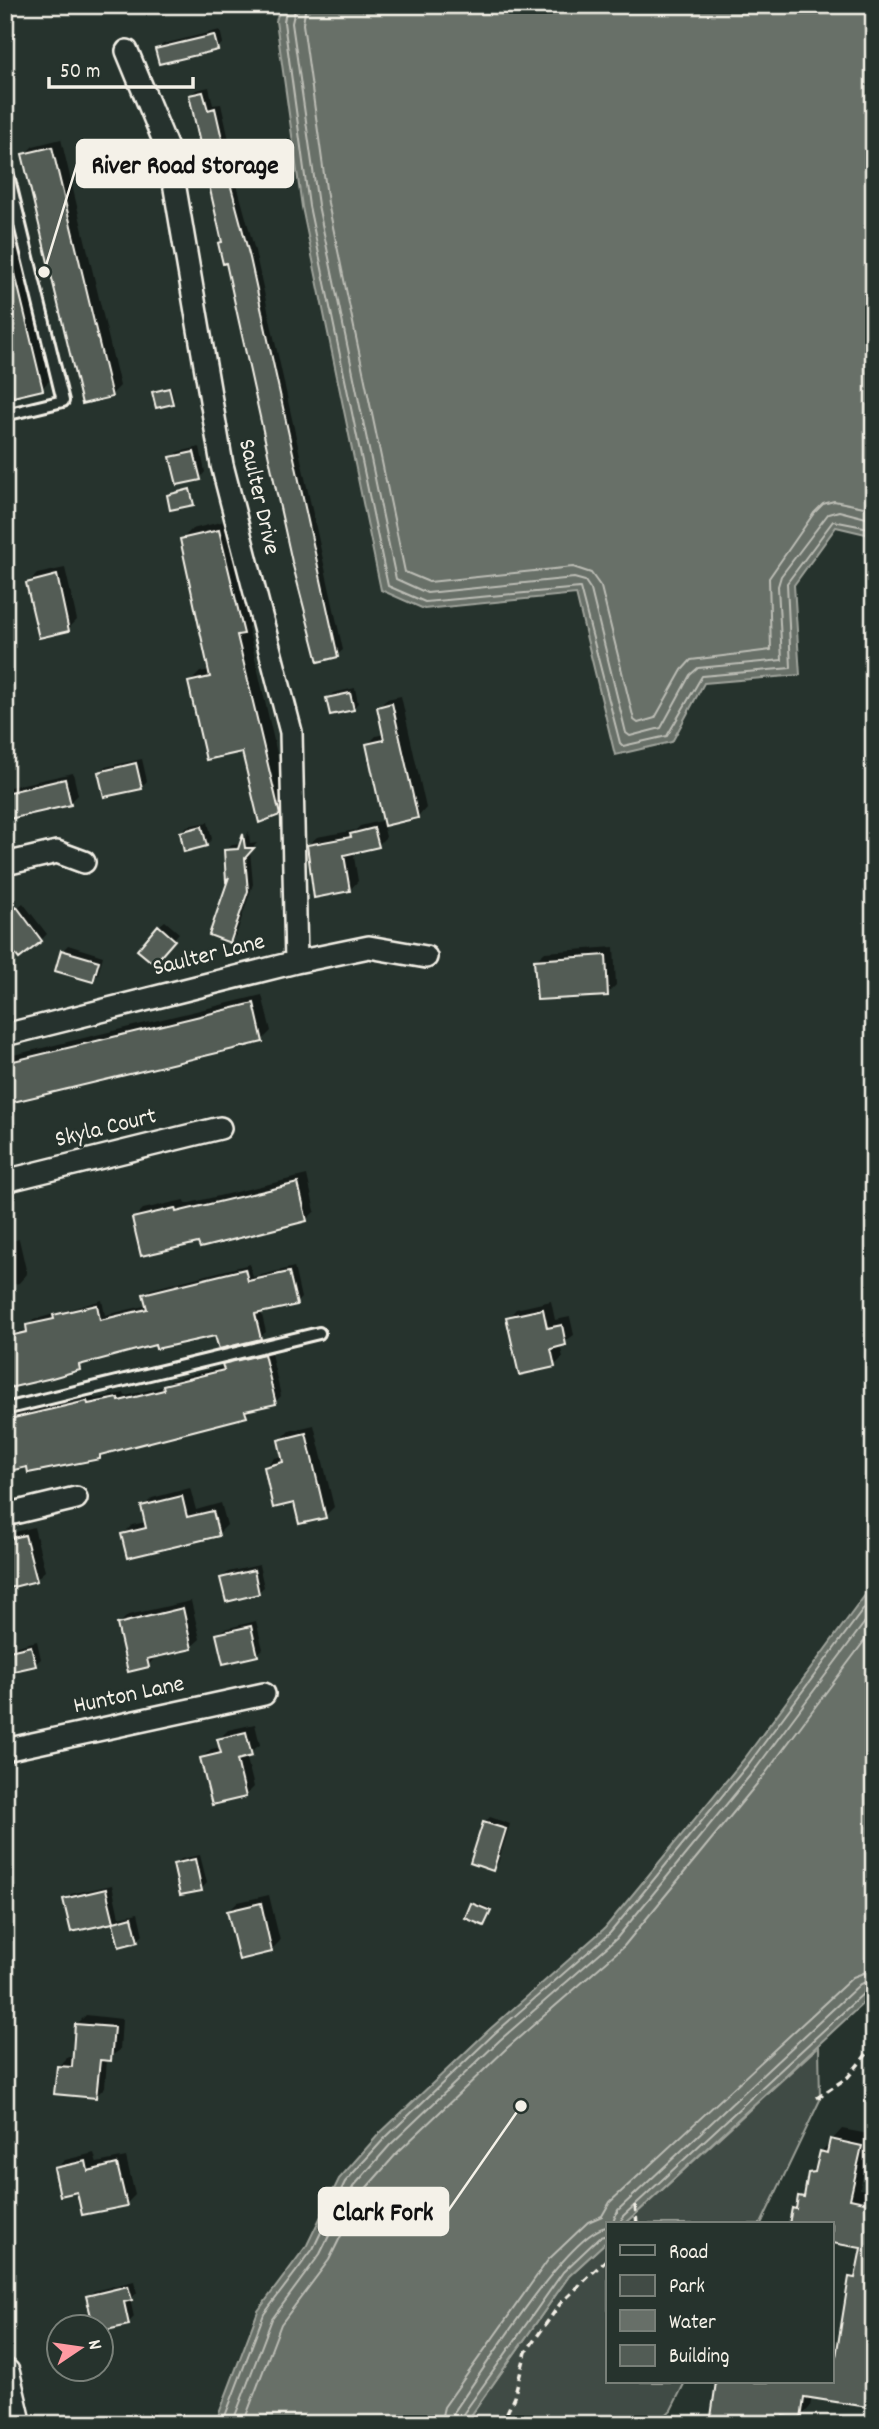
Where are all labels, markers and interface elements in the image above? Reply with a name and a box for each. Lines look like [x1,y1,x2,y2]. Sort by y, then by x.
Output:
scale bar [49,46,192,90]
text: 50 m [60,58,100,88]
callout: River Road Storage [77,140,293,187]
text: River Road Storage [91,149,279,186]
street label: Saulter Drive [228,436,288,558]
street label: Saulter Lane [149,926,269,986]
street label: Skyla Court [52,1100,160,1158]
street label: Hunton Lane [70,1668,188,1724]
callout: Clark Fork [319,2188,448,2235]
text: Clark Fork [333,2196,434,2233]
legend [606,2222,834,2384]
text: Road [669,2239,708,2269]
text: Park [669,2273,705,2303]
text: Water [669,2309,716,2339]
north arrow [46,2314,116,2384]
text: N [79,2337,107,2353]
text: Building [669,2343,729,2373]

